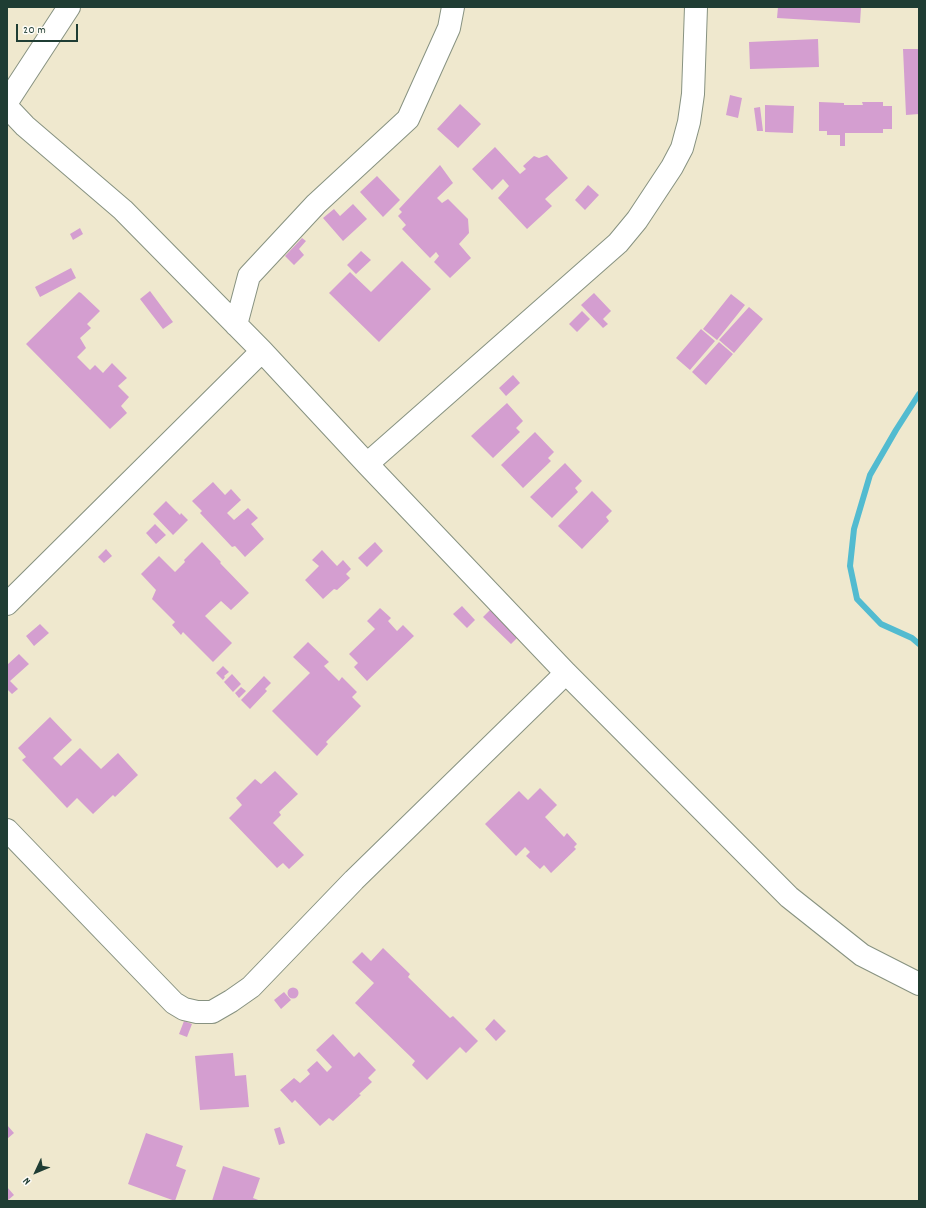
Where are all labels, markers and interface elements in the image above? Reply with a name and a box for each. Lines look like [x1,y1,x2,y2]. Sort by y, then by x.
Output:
scale bar [18,16,80,42]
text: 20 m [23,22,46,39]
north arrow [16,1152,56,1192]
text: N [20,1173,35,1188]

